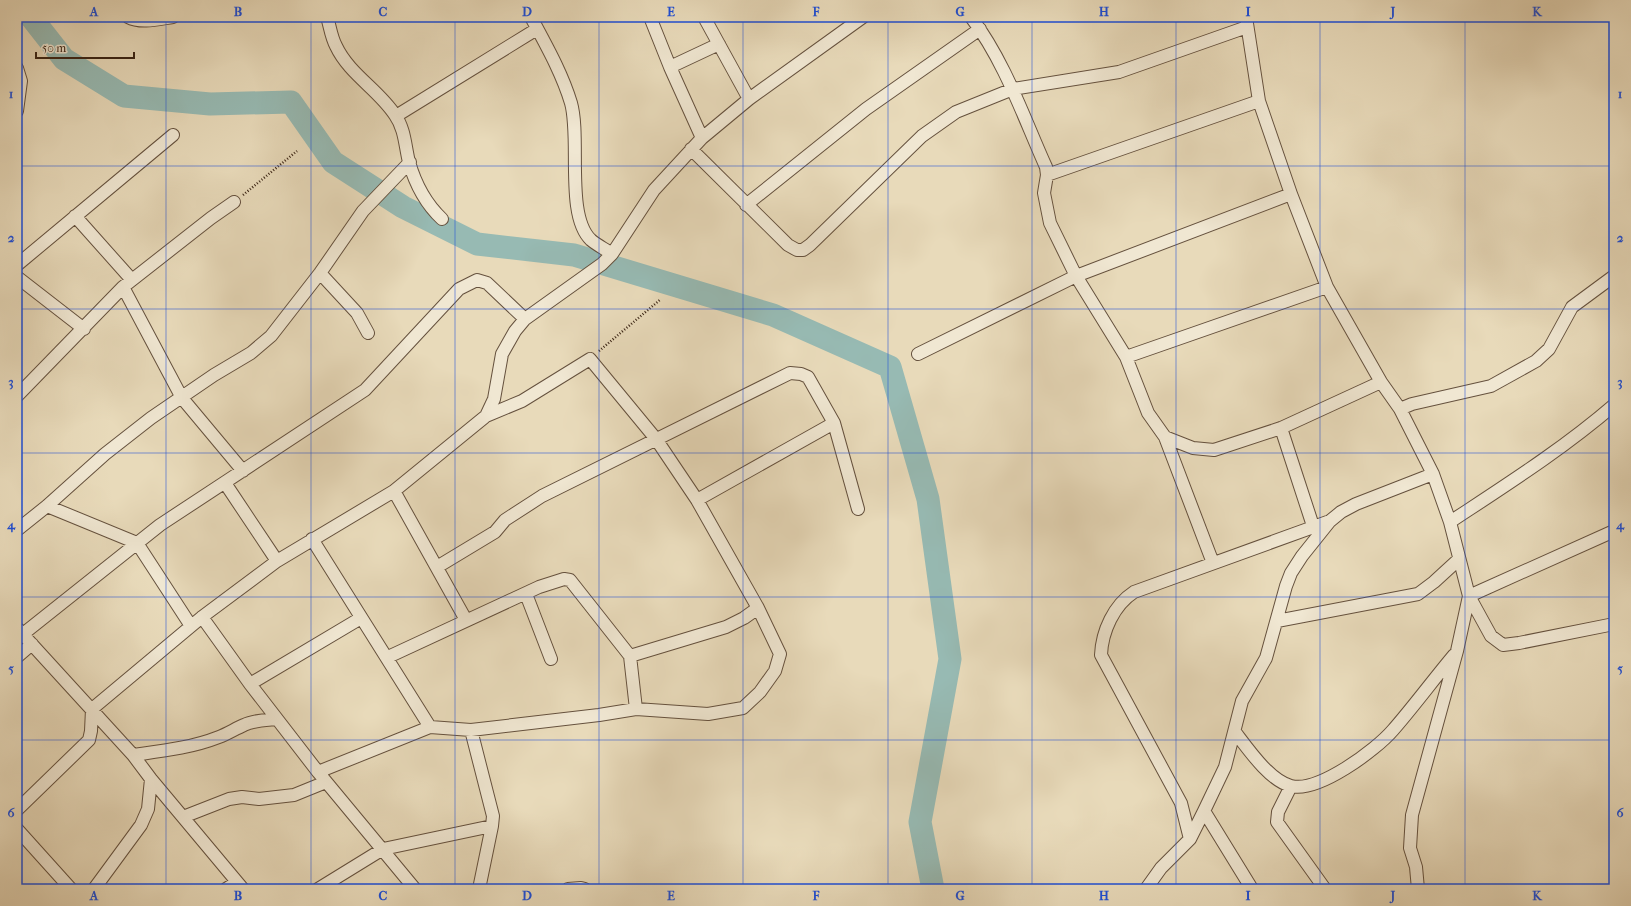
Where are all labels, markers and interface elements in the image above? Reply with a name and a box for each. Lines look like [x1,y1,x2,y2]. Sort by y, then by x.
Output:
text: A [89,4,99,19]
text: B [234,4,243,19]
text: C [379,4,388,19]
text: D [522,4,532,19]
text: E [667,4,675,19]
text: F [812,4,820,19]
text: G [955,4,965,19]
text: H [1099,4,1110,19]
text: I [1245,4,1251,19]
text: J [1389,4,1396,20]
text: K [1532,4,1543,19]
scale bar [36,34,134,60]
text: 50 m [42,41,66,55]
text: 1 [9,86,14,101]
text: 1 [1618,86,1623,101]
text: 2 [8,230,15,245]
text: 2 [1617,230,1624,245]
text: 3 [8,374,14,390]
text: 3 [1617,374,1623,390]
text: 4 [6,517,16,533]
text: 4 [1615,517,1625,533]
text: 5 [8,661,14,676]
text: 5 [1617,661,1623,676]
text: 6 [7,805,15,820]
text: 6 [1616,805,1624,820]
text: A [89,888,99,903]
text: B [234,888,243,903]
text: C [379,888,388,903]
text: D [522,888,532,903]
text: E [667,888,675,903]
text: F [812,888,820,903]
text: G [955,888,965,903]
text: H [1099,888,1110,903]
text: I [1245,888,1251,903]
text: J [1389,888,1396,904]
text: K [1532,888,1543,903]

